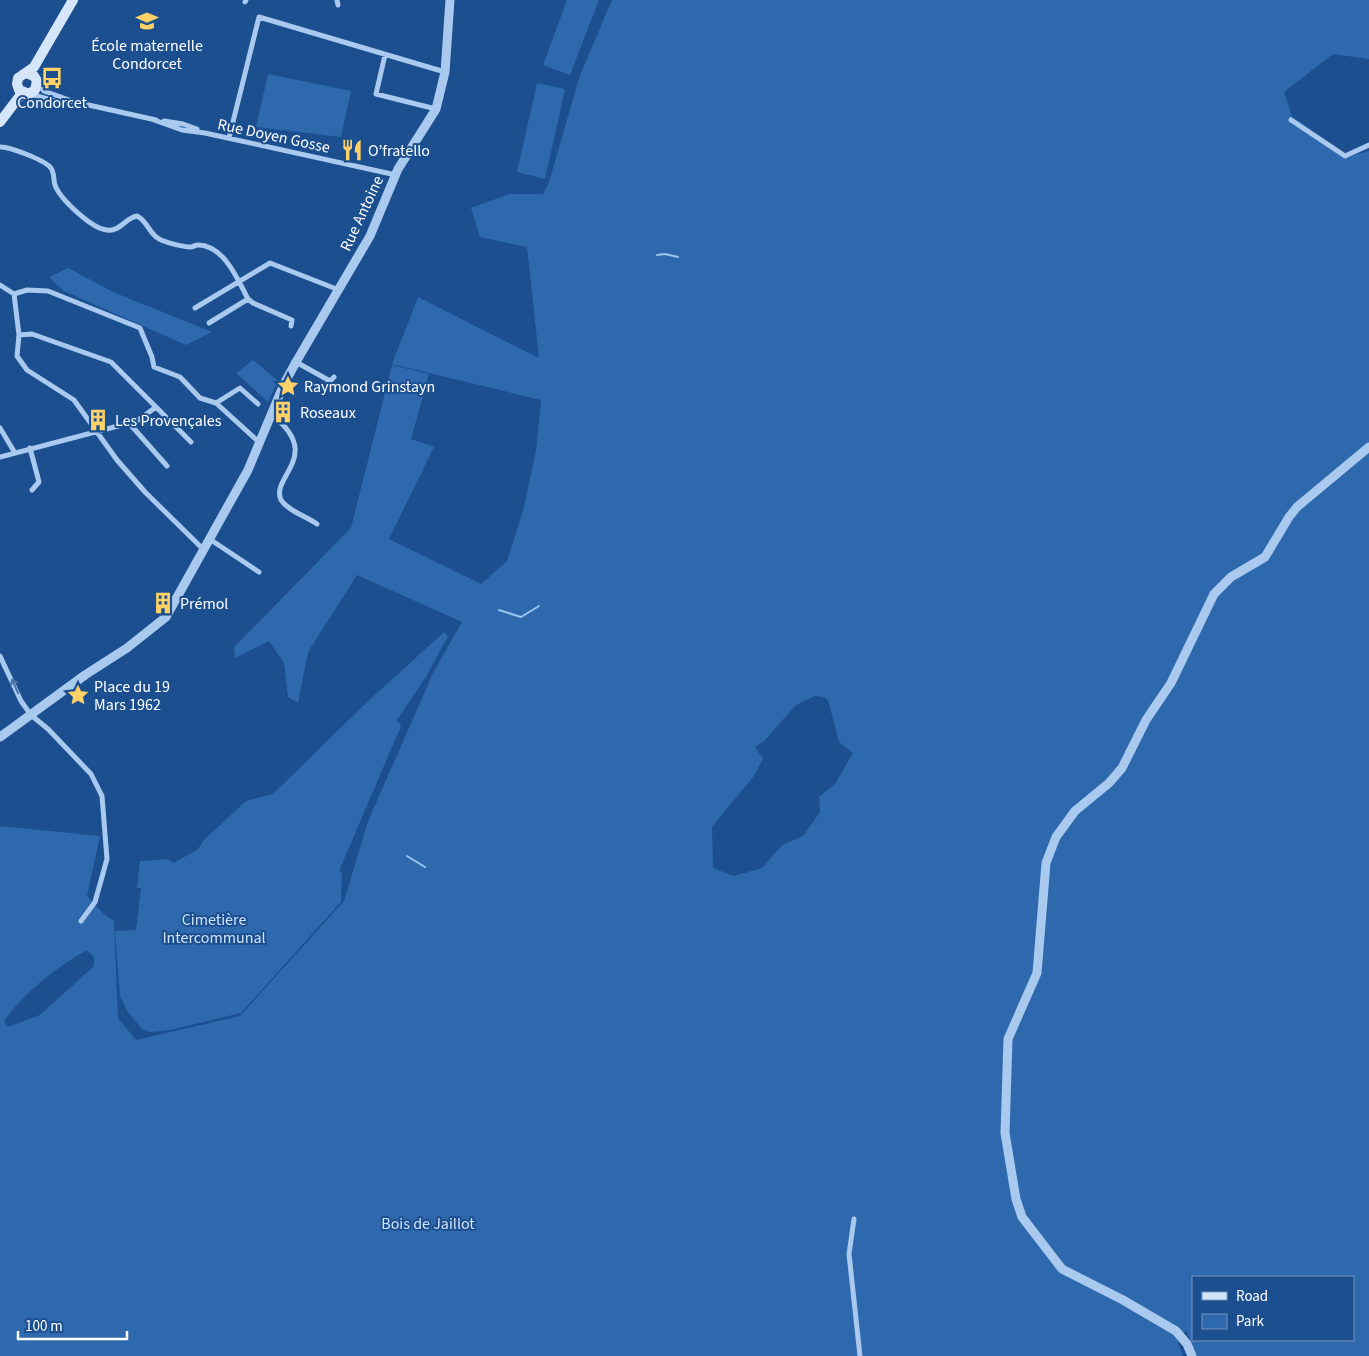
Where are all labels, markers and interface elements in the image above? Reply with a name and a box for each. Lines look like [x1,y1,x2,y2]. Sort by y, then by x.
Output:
school or university icon: École maternelle Condorcet [134,8,160,34]
place label: École maternelle Condorcet [91,35,203,75]
bus stop icon: Condorcet [39,65,65,91]
place label: Condorcet [17,92,87,114]
street label: Rue Doyen Gosse [215,113,332,159]
restaurant icon: O’fratello [339,137,365,163]
place label: O’fratello [368,140,430,162]
street label: Rue Antoine [335,172,389,255]
place icon: Raymond Grinstayn [275,373,301,399]
place label: Raymond Grinstayn [304,376,435,398]
building icon: Roseaux [270,399,296,425]
place label: Roseaux [300,402,356,424]
building icon: Les Provençales [85,407,111,433]
place label: Les Provençales [115,410,222,432]
building icon: Prémol [150,590,176,616]
place label: Prémol [180,593,228,615]
place label: Place du 19 Mars 1962 [94,676,170,716]
one-way arrow [9,679,19,694]
place icon: Place du 19 Mars 1962 [65,682,91,708]
park label: Cimetière Intercommunal [162,909,266,949]
park label: Bois de Jaillot [381,1213,475,1235]
legend [1192,1276,1354,1341]
text: Road [1236,1286,1268,1307]
scale bar [18,1308,126,1340]
text: Park [1236,1311,1265,1332]
text: 100 m [25,1316,63,1337]

